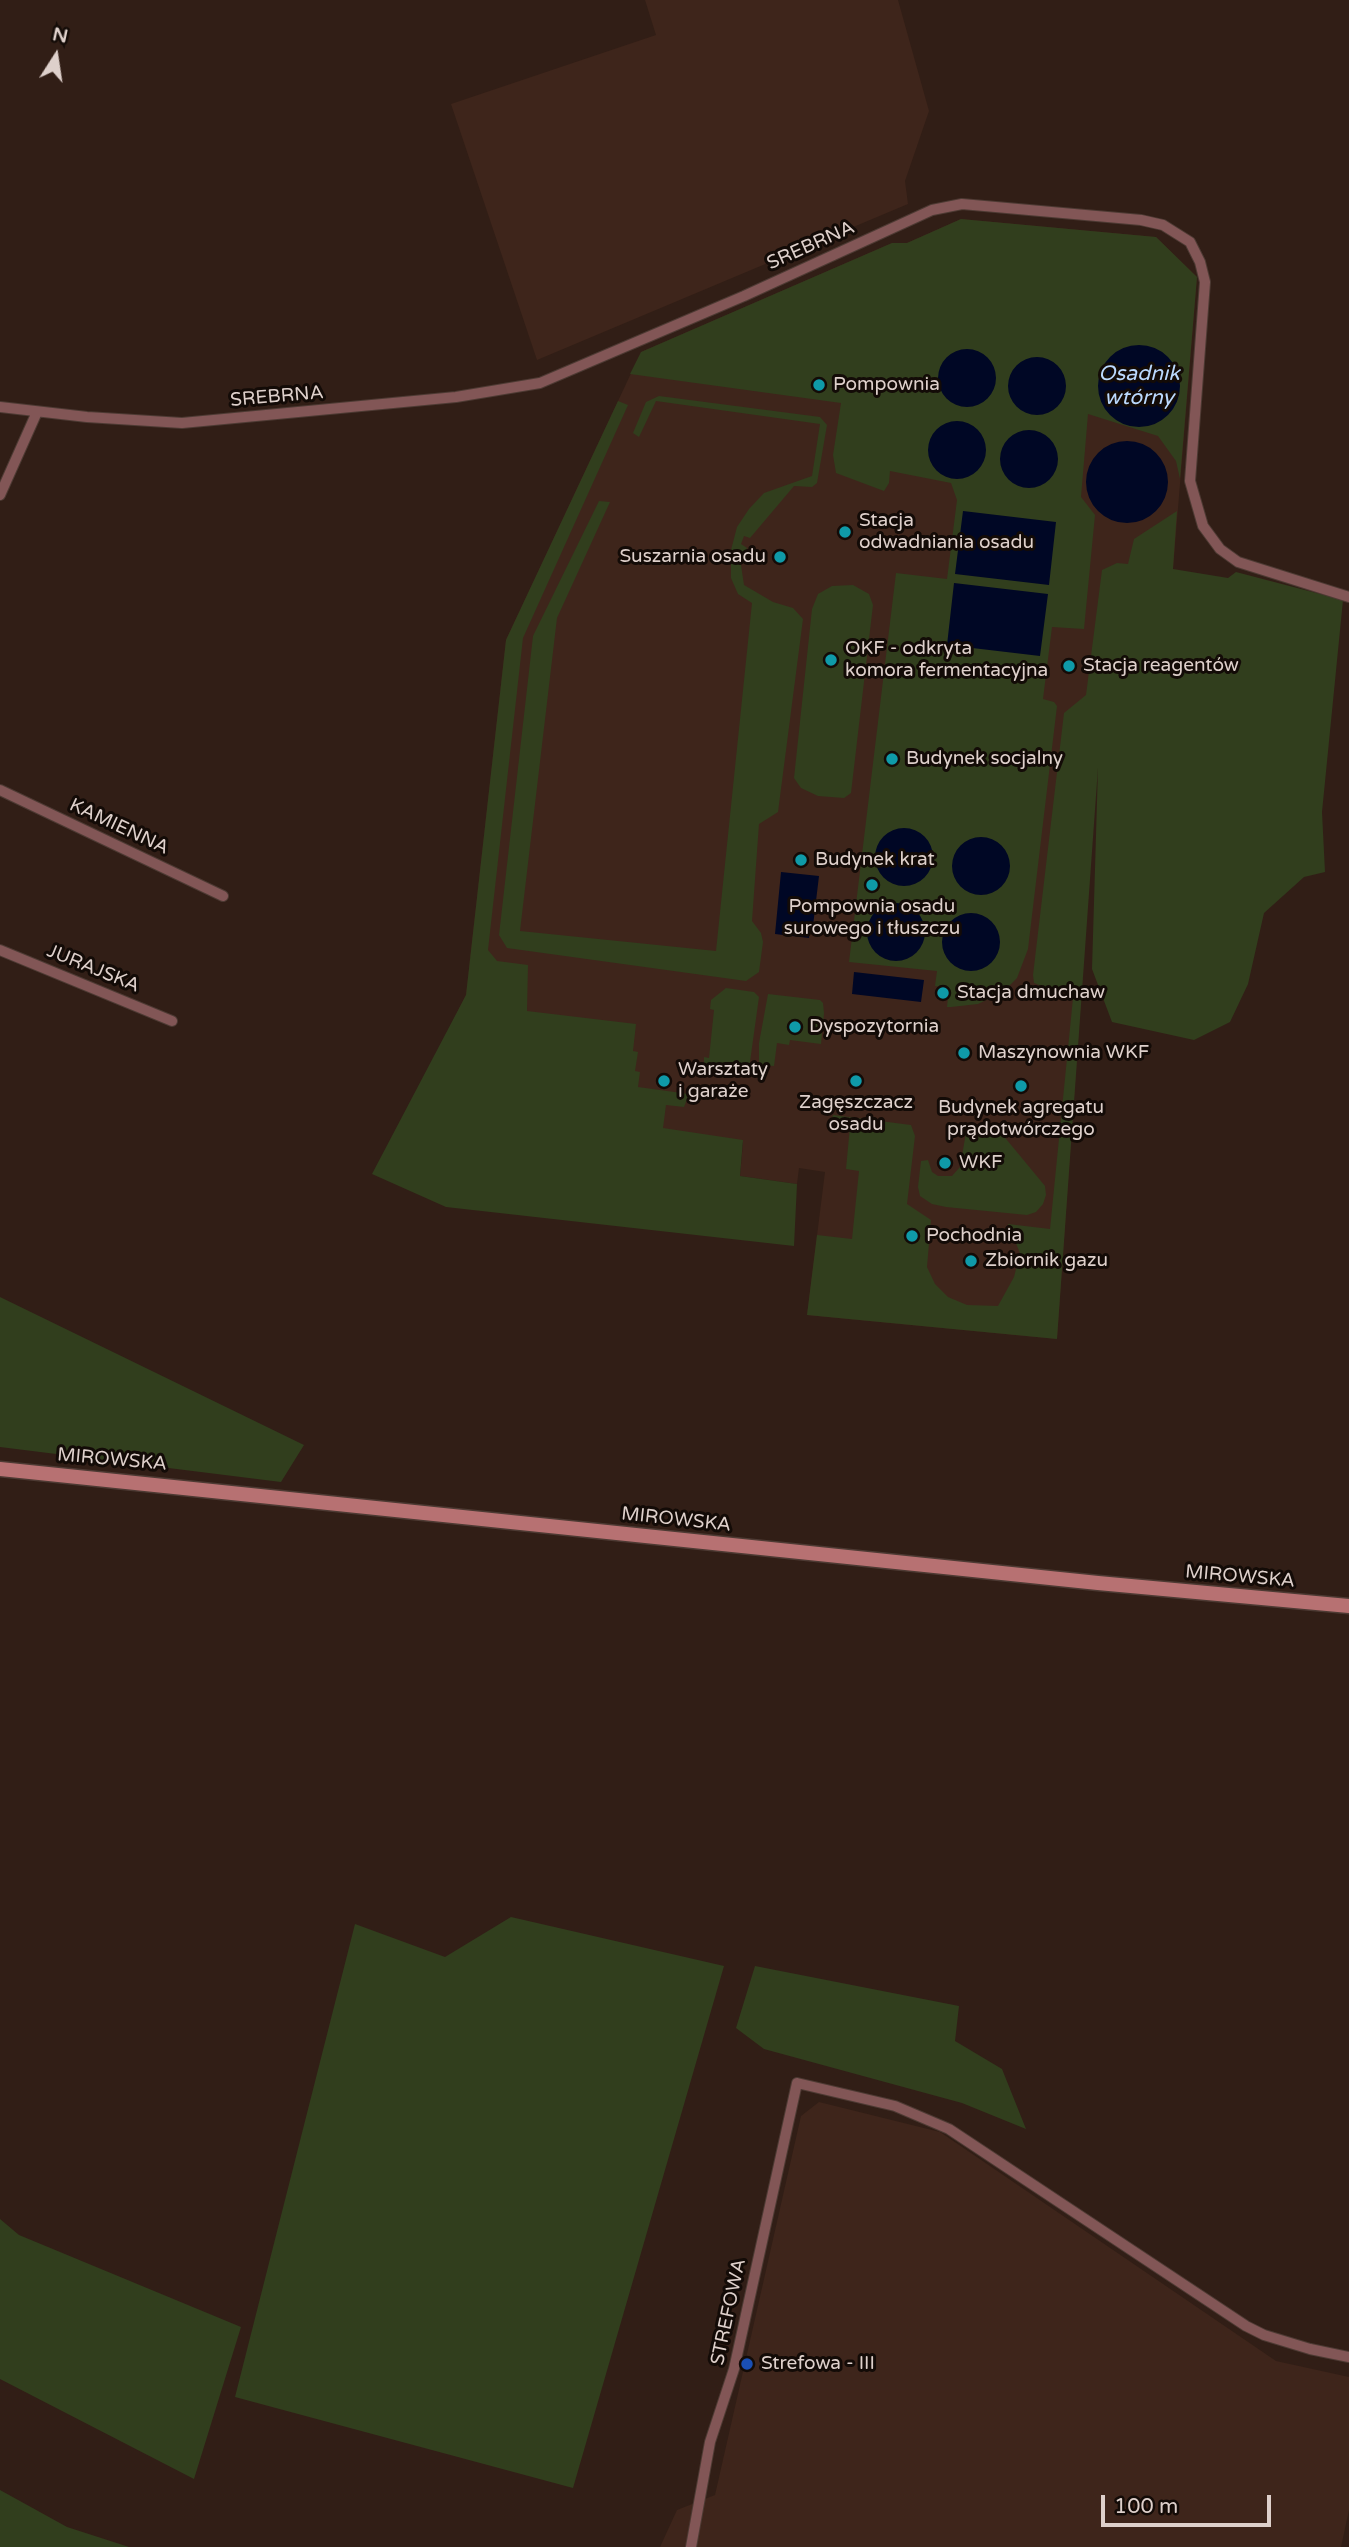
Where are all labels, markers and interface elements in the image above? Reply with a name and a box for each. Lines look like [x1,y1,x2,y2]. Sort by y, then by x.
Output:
north arrow [21,21,91,91]
text: N [51,23,70,48]
street label: SREBRNA [764,217,858,275]
water label: Osadnik wtórny [1098,361,1180,411]
place label: Pompownia [833,374,940,396]
marker: Pompownia [811,377,827,393]
street label: SREBRNA [229,382,325,412]
place label: Stacja odwadniania osadu [859,510,1034,554]
marker: Stacja odwadniania osadu [837,524,853,540]
place label: Suszarnia osadu [620,546,766,568]
marker: Suszarnia osadu [772,549,788,565]
place label: OKF - odkryta komora fermentacyjna [845,638,1048,682]
marker: OKF - odkryta komora fermentacyjna [823,652,839,668]
place label: Stacja reagentów [1083,655,1239,677]
marker: Stacja reagentów [1061,658,1077,674]
place label: Budynek socjalny [906,748,1063,770]
marker: Budynek socjalny [884,751,900,767]
street label: KAMIENNA [66,794,172,860]
place label: Budynek krat [815,849,935,871]
marker: Budynek krat [793,852,809,868]
marker: Pompownia osadu surowego i tłuszczu [864,877,880,893]
place label: Pompownia osadu surowego i tłuszczu [784,896,960,940]
street label: JURAJSKA [43,940,143,998]
place label: Stacja dmuchaw [957,982,1105,1004]
marker: Stacja dmuchaw [935,985,951,1001]
place label: Dyspozytornia [809,1016,939,1038]
marker: Dyspozytornia [787,1019,803,1035]
place label: Maszynownia WKF [978,1042,1149,1064]
marker: Maszynownia WKF [956,1045,972,1061]
place label: Warsztaty i garaże [678,1059,768,1103]
marker: Warsztaty i garaże [656,1073,672,1089]
marker: Zagęszczacz osadu [848,1073,864,1089]
marker: Budynek agregatu prądotwórczego [1013,1078,1029,1094]
place label: Zagęszczacz osadu [799,1092,913,1136]
place label: Budynek agregatu prądotwórczego [938,1097,1104,1141]
place label: WKF [959,1152,1002,1174]
marker: WKF [937,1155,953,1171]
place label: Pochodnia [926,1225,1022,1247]
marker: Pochodnia [904,1228,920,1244]
place label: Zbiornik gazu [985,1250,1108,1272]
marker: Zbiornik gazu [963,1253,979,1269]
street label: MIROWSKA [56,1444,168,1476]
street label: MIROWSKA [620,1503,732,1537]
street label: MIROWSKA [1184,1561,1296,1593]
street label: STREFOWA [707,2257,751,2367]
place label: Strefowa - III [761,2353,875,2375]
marker: Strefowa - III [739,2356,755,2372]
scale bar [1104,2480,1274,2524]
text: 100 m [1114,2494,1178,2519]

